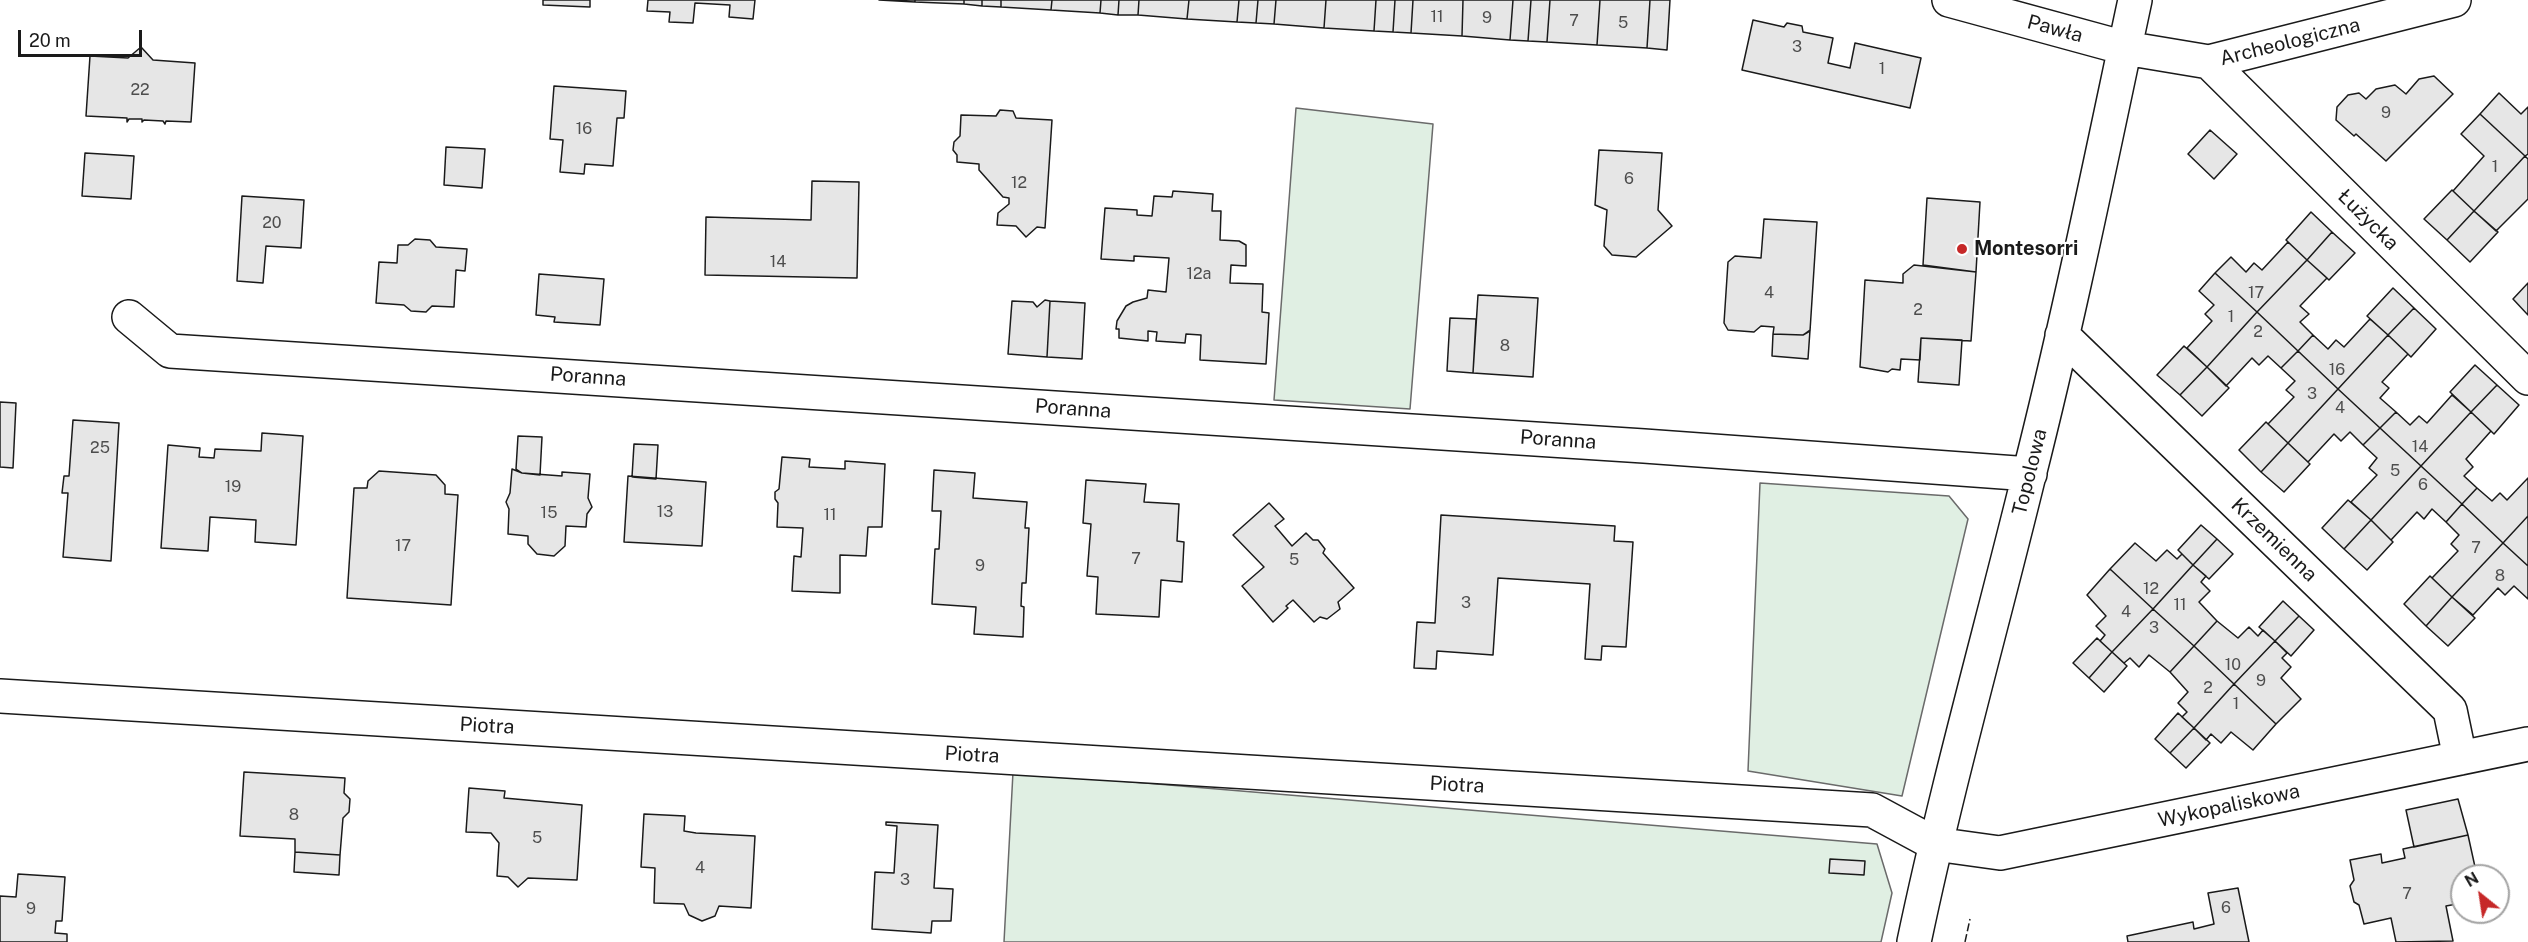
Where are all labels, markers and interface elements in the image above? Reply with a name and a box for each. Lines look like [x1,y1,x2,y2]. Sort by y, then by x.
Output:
house number: 11 [1430,7,1444,27]
house number: 9 [1482,8,1492,28]
street label: Pawła [2025,10,2085,48]
house number: 7 [1569,11,1579,31]
house number: 5 [1618,13,1628,33]
street label: Archeologiczna [2217,13,2363,71]
scale bar [21,18,146,56]
text: 20 m [29,30,71,51]
house number: 3 [1792,37,1802,57]
house number: 1 [1879,59,1885,79]
house number: 22 [130,80,150,100]
house number: 9 [2381,103,2391,123]
house number: 16 [576,119,592,139]
house number: 1 [2492,157,2498,177]
house number: 6 [1624,169,1634,189]
house number: 12 [1011,173,1027,193]
street label: Łużycka [2333,185,2403,255]
house number: 20 [262,213,282,233]
place label: Montesorri [1974,237,2078,261]
marker: Montesorri [1955,242,1969,256]
house number: 14 [770,252,786,272]
house number: 12a [1187,264,1211,284]
house number: 4 [1764,283,1774,303]
house number: 17 [2248,283,2264,303]
house number: 2 [1913,300,1923,320]
house number: 1 [2228,307,2234,327]
house number: 2 [2253,322,2263,342]
house number: 8 [1500,336,1510,356]
house number: 16 [2329,360,2345,380]
street label: Poranna [549,362,627,392]
house number: 3 [2307,384,2317,404]
street label: Poranna [1034,394,1112,424]
house number: 4 [2335,398,2345,418]
street label: Poranna [1519,425,1597,455]
street label: Topolowa [2008,426,2052,518]
house number: 14 [2412,437,2428,457]
house number: 25 [90,438,110,458]
house number: 5 [2390,461,2400,481]
house number: 6 [2418,475,2428,495]
house number: 19 [225,477,241,497]
street label: Krzemienna [2226,493,2322,587]
house number: 13 [657,502,673,522]
house number: 15 [541,503,557,523]
house number: 11 [823,505,837,525]
house number: 17 [395,536,411,556]
house number: 7 [2471,538,2481,558]
house number: 7 [1131,549,1141,569]
house number: 5 [1289,550,1299,570]
house number: 9 [975,556,985,576]
house number: 8 [2495,566,2505,586]
house number: 12 [2143,579,2159,599]
house number: 3 [1461,593,1471,613]
house number: 11 [2173,595,2187,615]
house number: 4 [2121,602,2131,622]
house number: 3 [2149,618,2159,638]
house number: 10 [2225,655,2241,675]
house number: 9 [2256,671,2266,691]
house number: 2 [2203,678,2213,698]
house number: 1 [2233,694,2239,714]
street label: Piotra [459,713,515,739]
street label: Piotra [944,742,1000,768]
street label: Piotra [1429,772,1485,798]
street label: Wykopaliskowa [2156,779,2302,833]
house number: 8 [289,805,299,825]
house number: 5 [532,828,542,848]
house number: 4 [695,858,705,878]
north arrow [2450,864,2510,924]
text: N [2462,868,2482,891]
house number: 3 [900,870,910,890]
house number: 7 [2402,884,2412,904]
house number: 6 [2221,898,2231,918]
house number: 9 [26,899,36,919]

